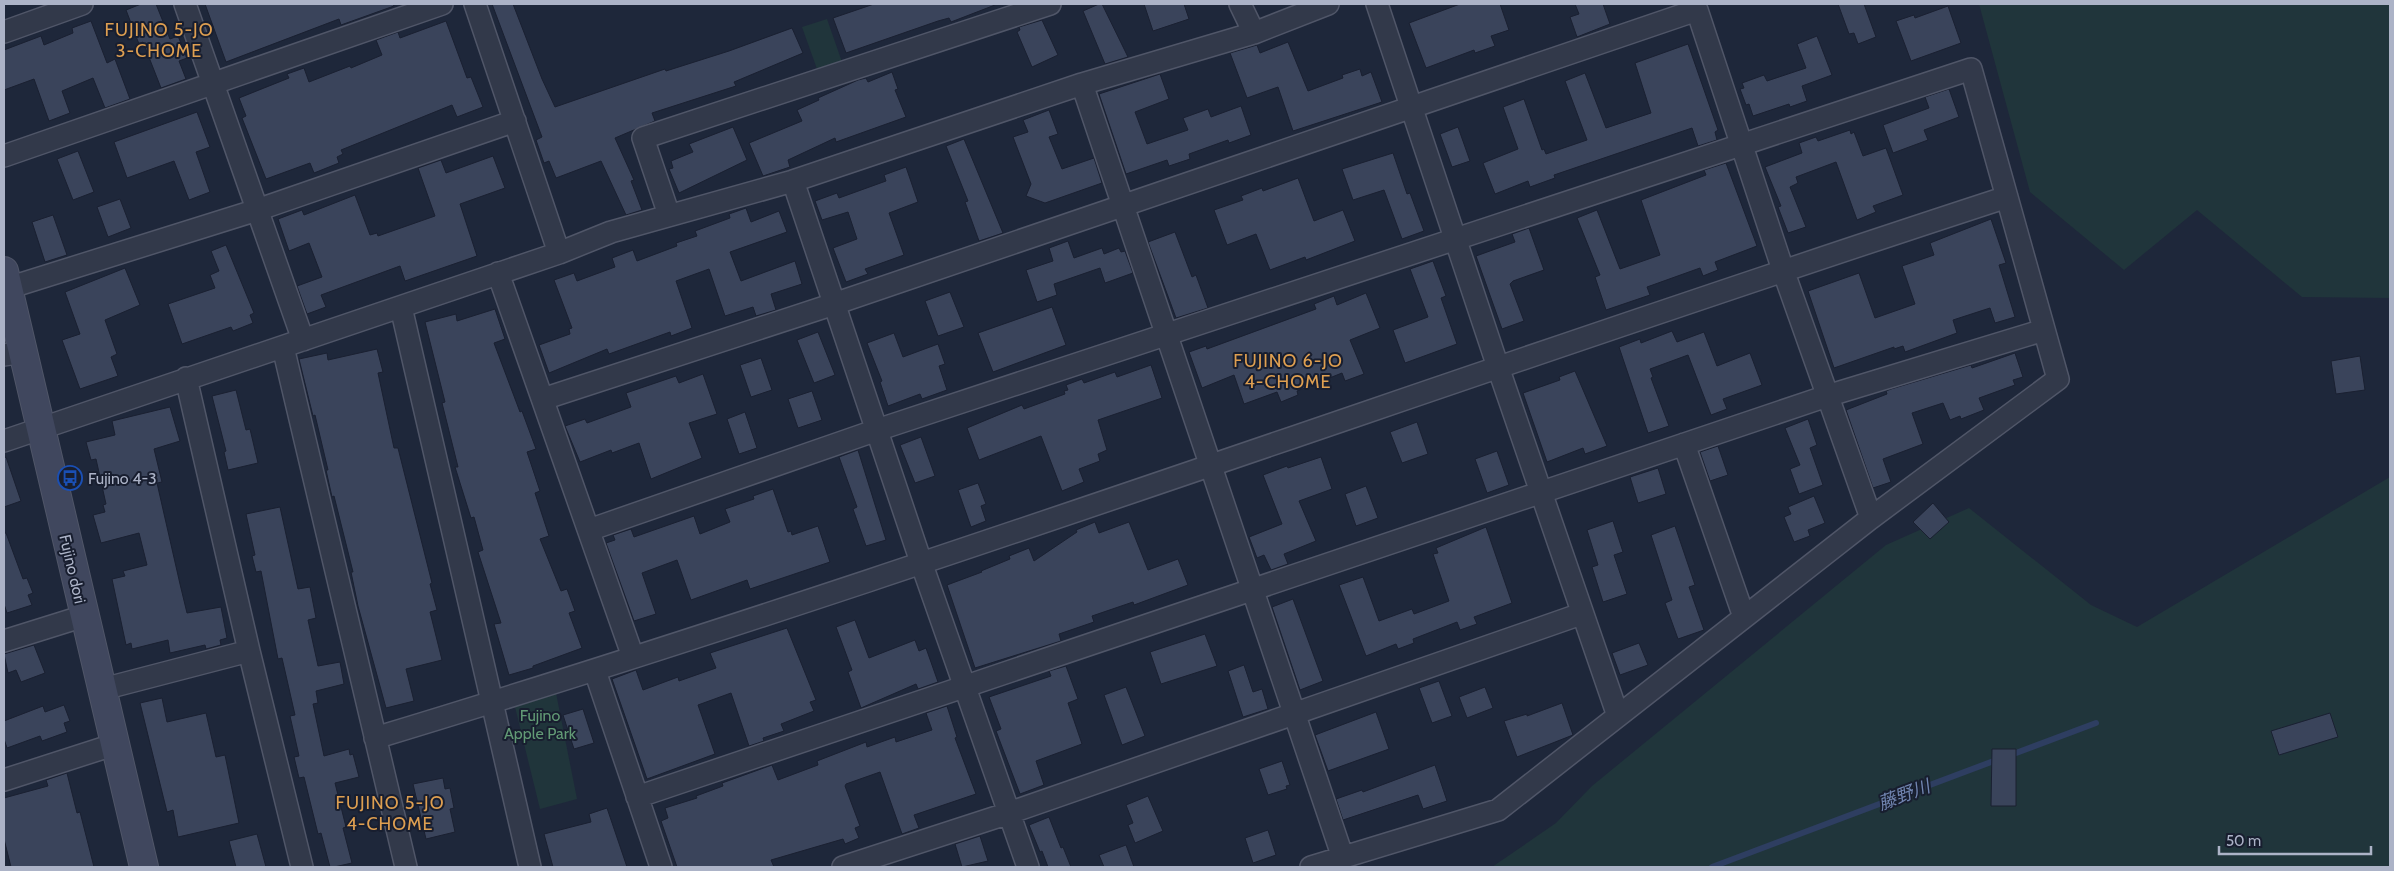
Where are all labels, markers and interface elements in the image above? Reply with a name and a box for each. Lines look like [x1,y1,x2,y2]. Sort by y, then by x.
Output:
district label: FUJINO 5-JO 3-CHOME [104,19,214,62]
district label: FUJINO 6-JO 4-CHOME [1233,350,1343,393]
bus stop icon: Fujino 4-3 [57,465,83,491]
place label: Fujino 4-3 [88,469,157,488]
street label: Fujino dori [55,533,90,606]
park label: Fujino Apple Park [504,706,577,743]
water label: 藤野川 [1875,774,1935,815]
district label: FUJINO 5-JO 4-CHOME [335,792,445,835]
scale bar [2219,824,2372,856]
text: 50 m [2226,832,2261,850]

